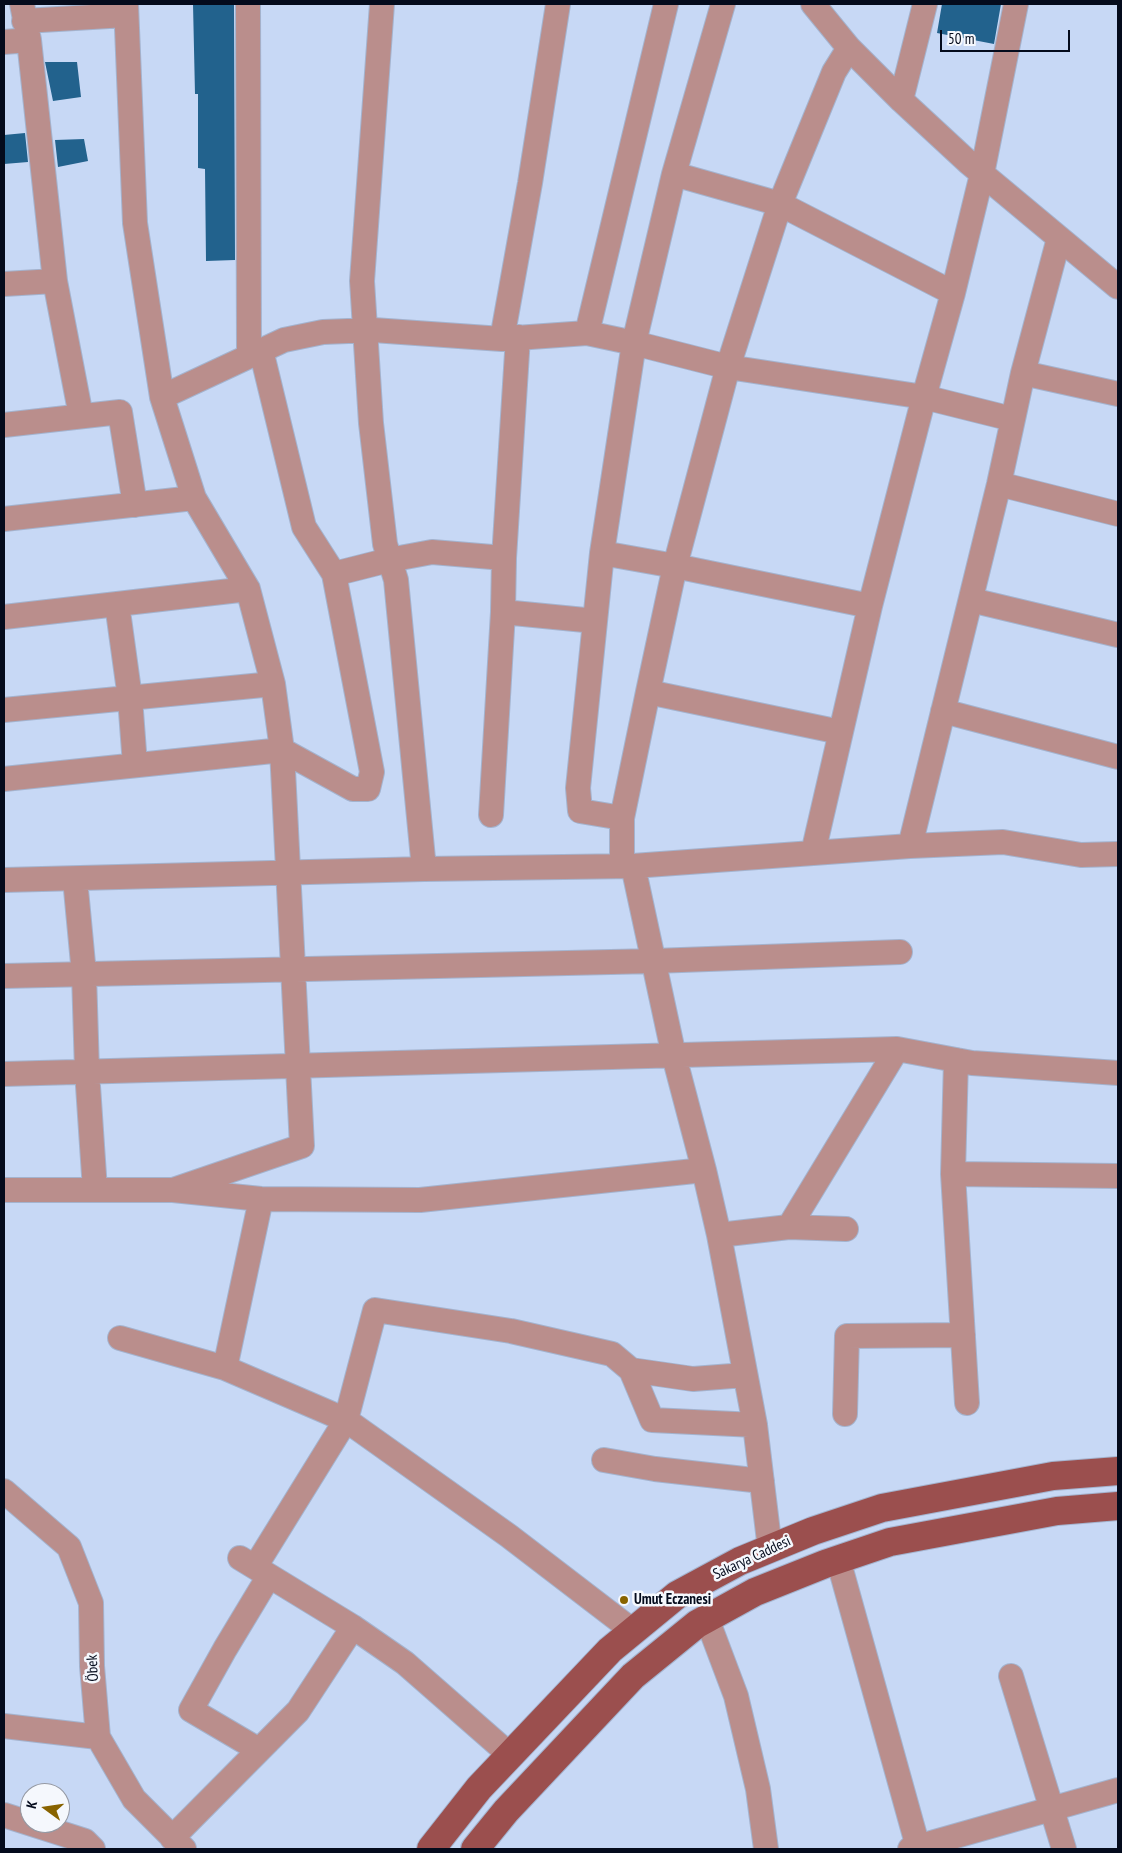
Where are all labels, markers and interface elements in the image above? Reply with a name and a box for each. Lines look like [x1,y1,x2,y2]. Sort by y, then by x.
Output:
scale bar [942,20,1072,52]
text: 50 m [948,29,974,48]
street label: Sakarya Caddesi [710,1532,794,1584]
place label: Umut Eczanesi [634,1591,711,1609]
marker: Umut Eczanesi [618,1594,630,1606]
street label: Öbek [83,1654,103,1682]
north arrow [20,1783,70,1833]
text: K [22,1799,41,1810]

